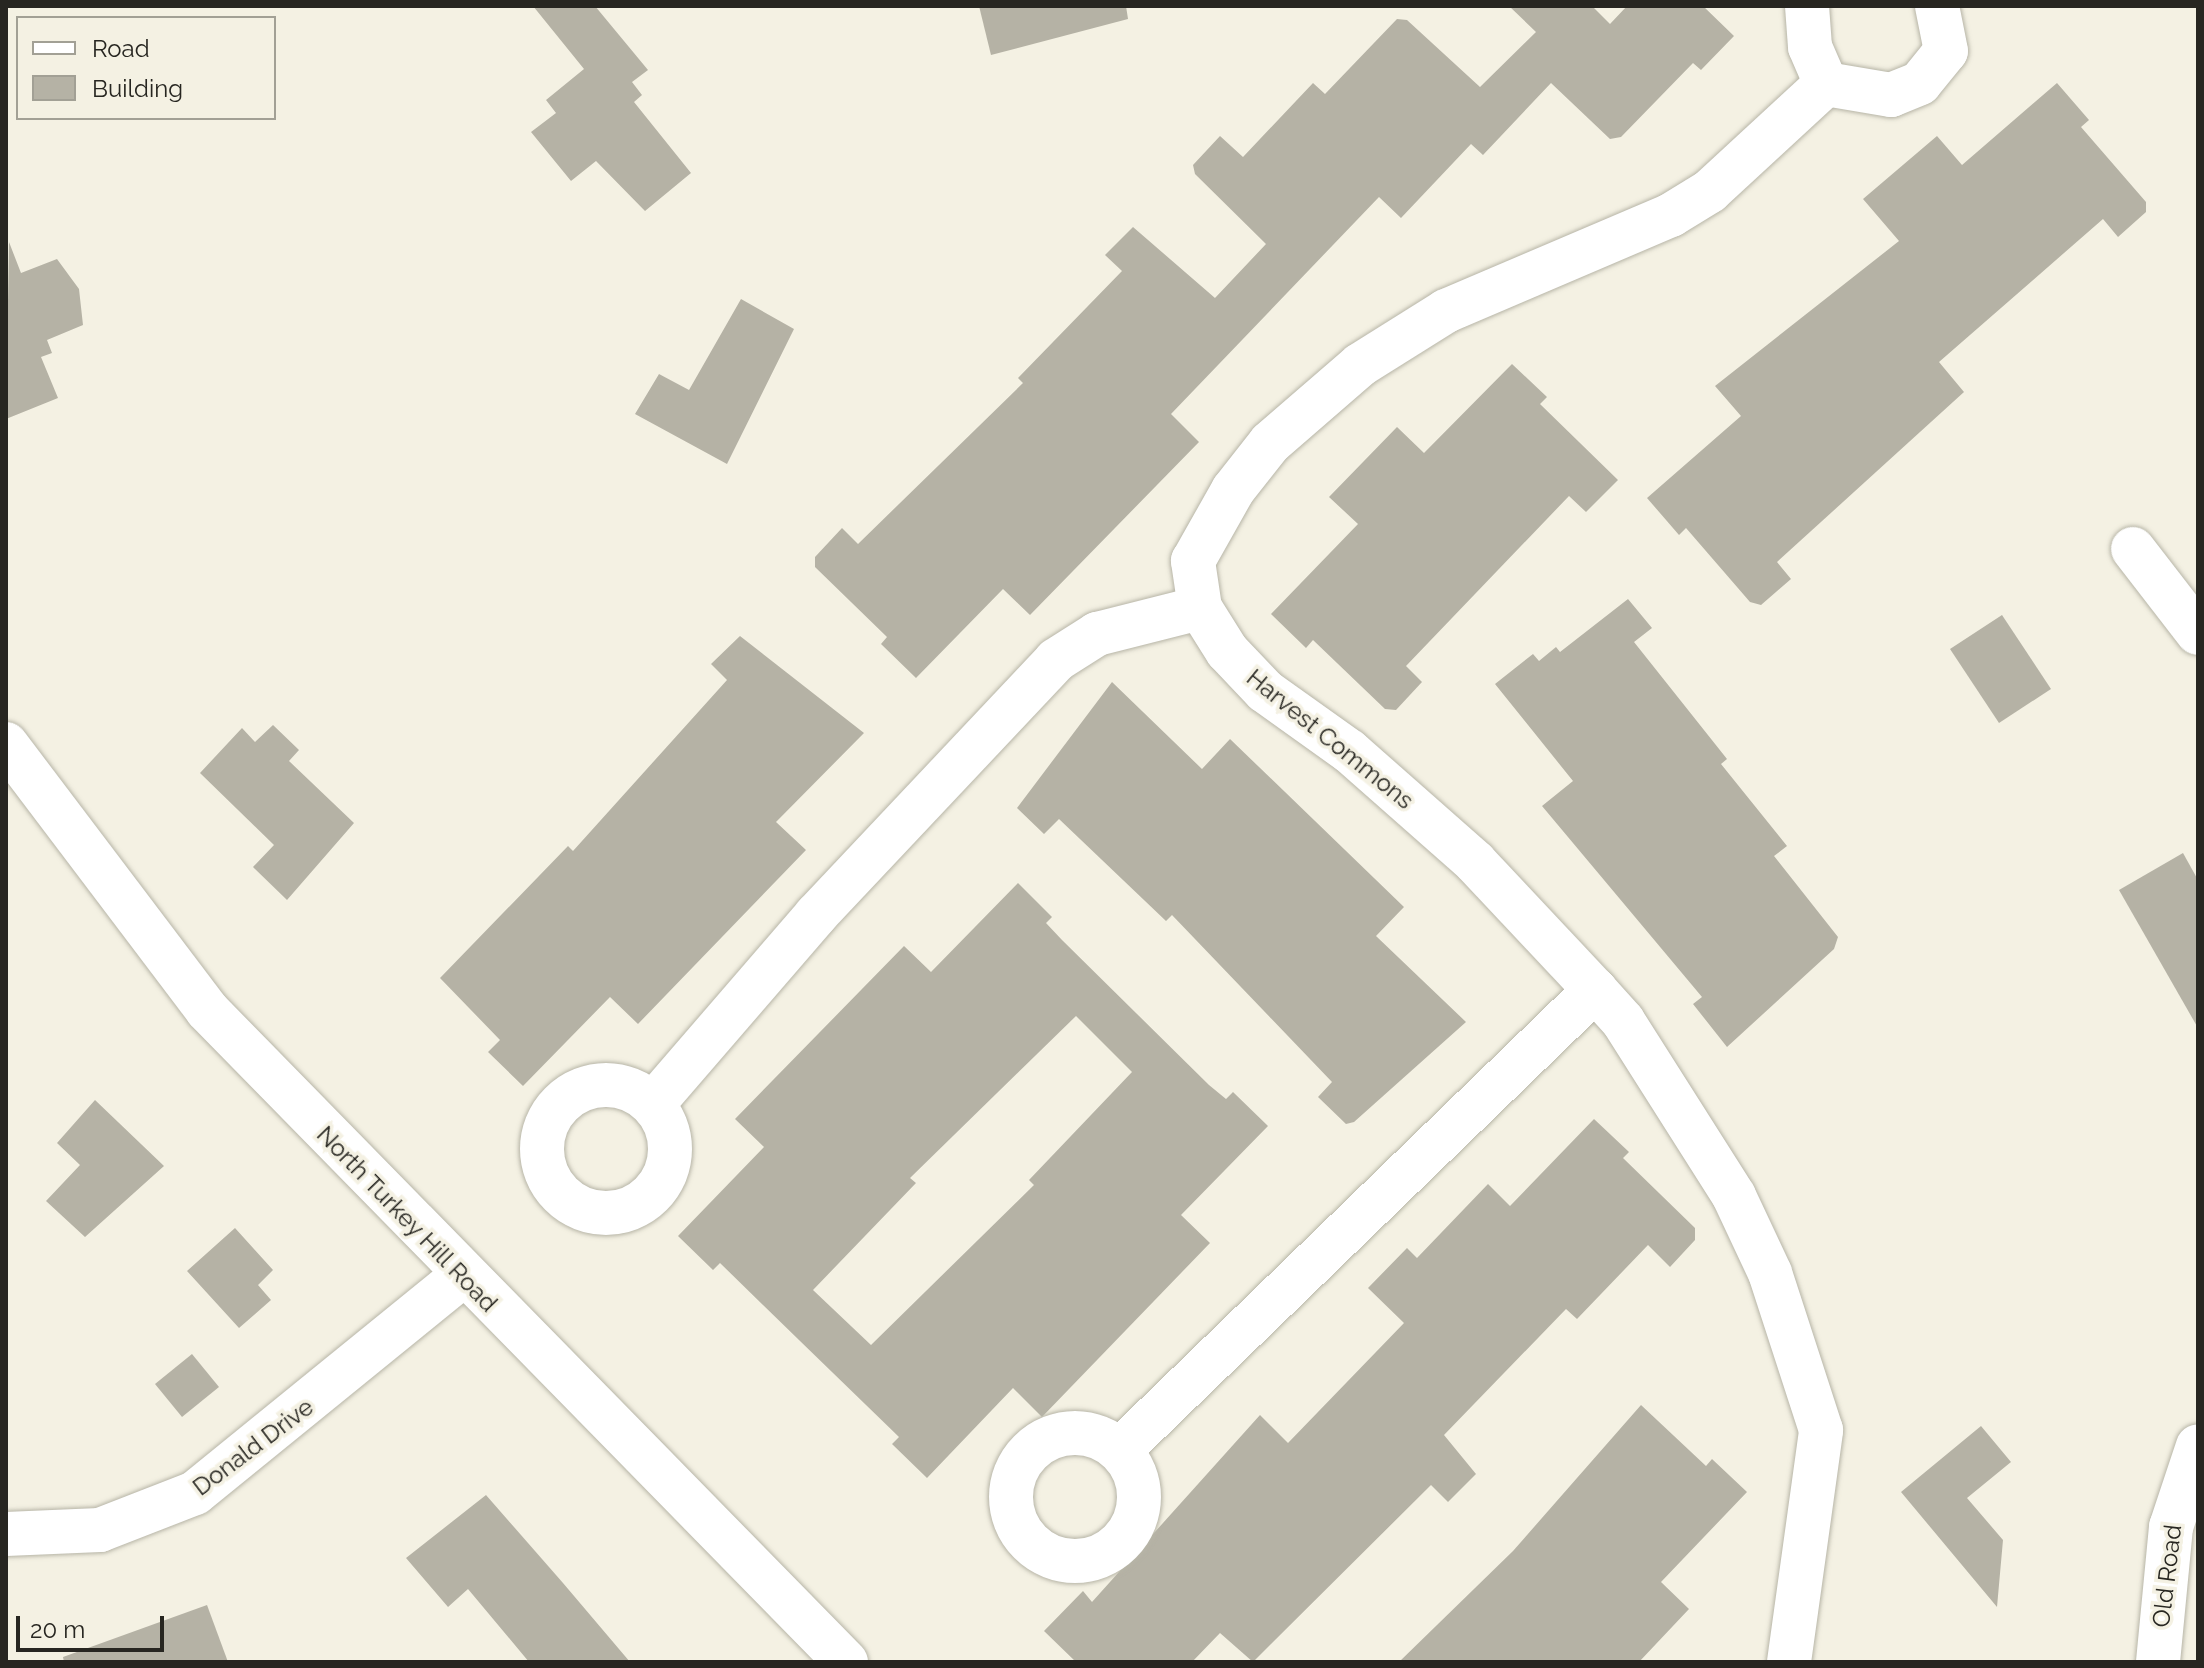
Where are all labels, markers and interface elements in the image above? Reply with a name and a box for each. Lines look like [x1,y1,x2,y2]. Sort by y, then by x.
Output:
legend [16,16,276,120]
text: Road [92,34,150,63]
text: Building [92,74,183,103]
street label: Harvest Commons [1241,663,1419,815]
street label: North Turkey Hill Road [310,1119,504,1319]
street label: Donald Drive [187,1392,319,1502]
street label: Old Road [2146,1523,2188,1629]
scale bar [20,1600,168,1650]
text: 20 m [30,1615,85,1644]

